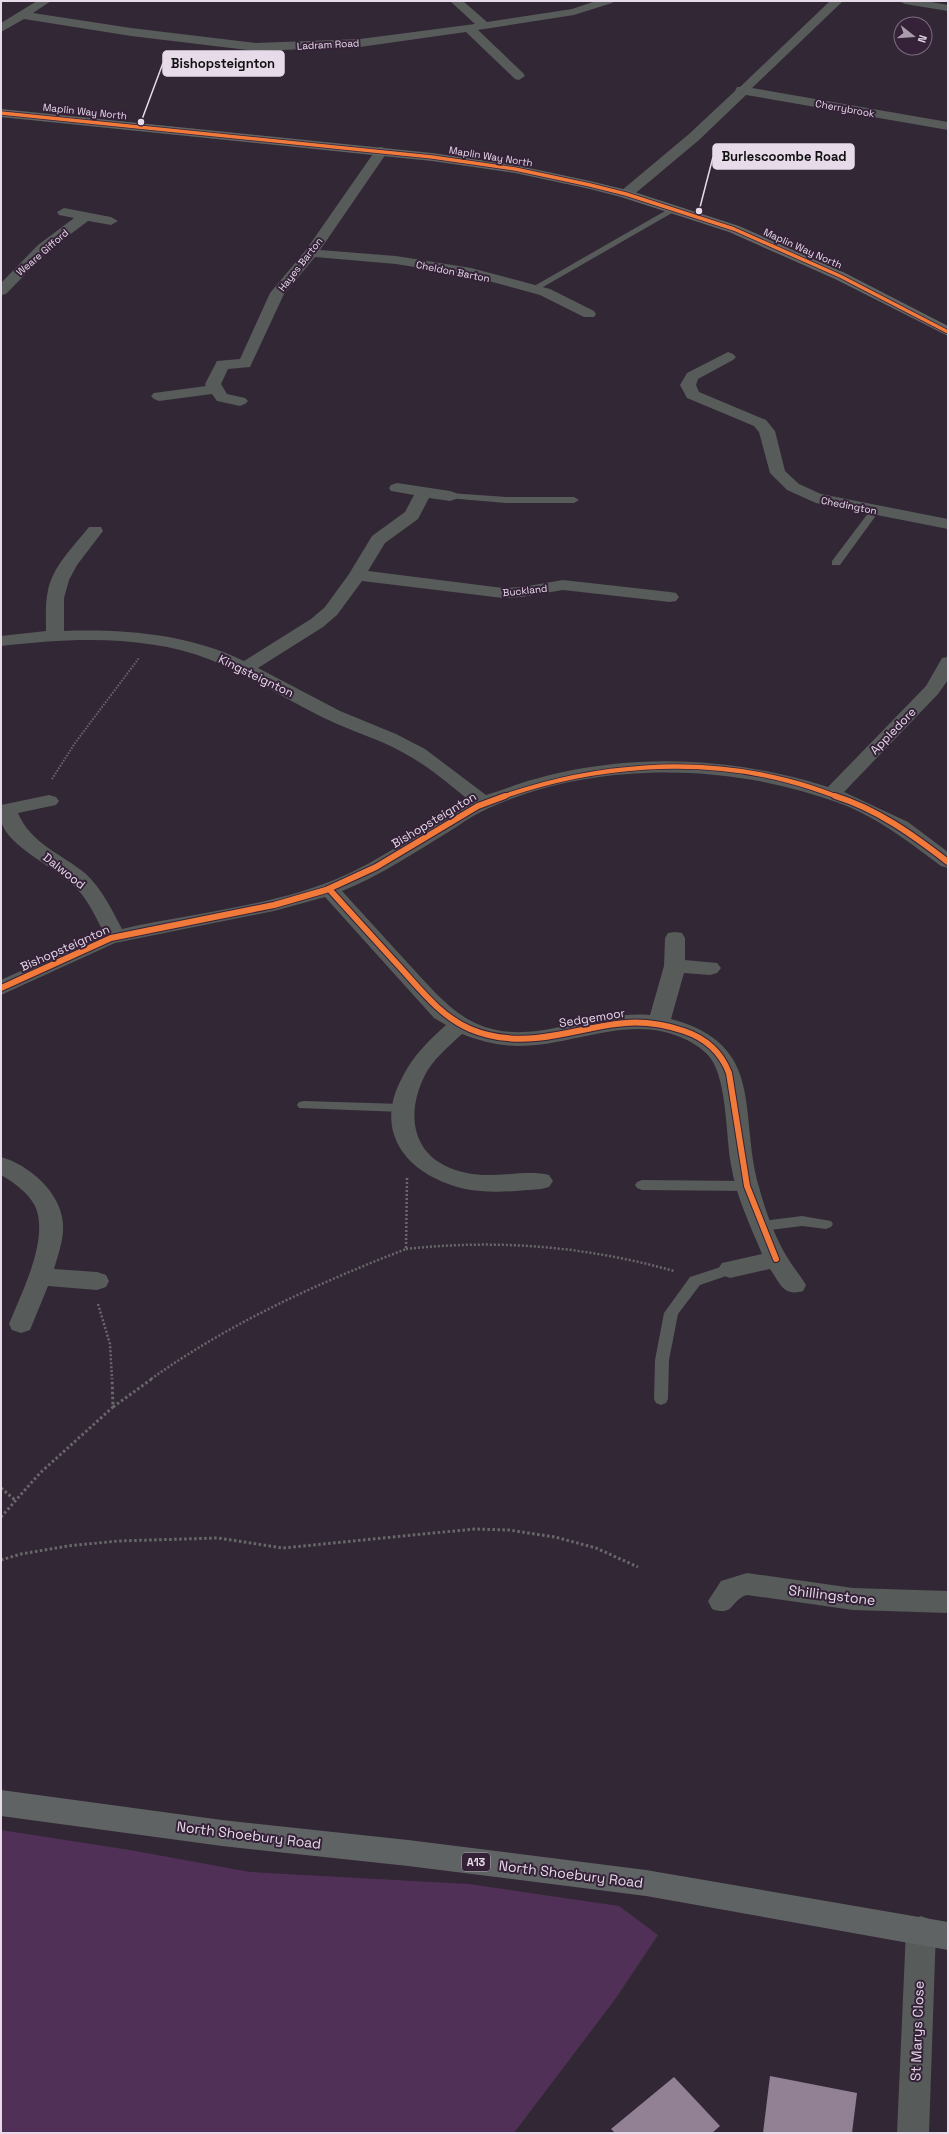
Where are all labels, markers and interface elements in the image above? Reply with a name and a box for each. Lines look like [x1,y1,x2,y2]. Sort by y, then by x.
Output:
north arrow [893,16,933,56]
text: N [915,33,930,44]
street label: Ladram Road [296,36,360,53]
callout: Bishopsteignton [163,51,284,76]
text: Bishopsteignton [171,55,275,72]
street label: Cherrybrook [814,97,876,120]
street label: Maplin Way North [42,101,128,122]
street label: Maplin Way North [448,143,534,170]
callout: Burlescoombe Road [713,144,854,169]
text: Burlescoombe Road [721,148,847,165]
street label: Maplin Way North [761,225,844,272]
street label: Weare Gifford [14,226,71,279]
street label: Hayes Barton [275,235,326,294]
street label: Cheldon Barton [415,258,491,285]
street label: Chedington [820,494,878,517]
street label: Buckland [502,582,548,599]
street label: Kingsteignton [216,651,296,701]
street label: Appledore [867,704,919,758]
street label: Bishopsteignton [389,788,479,852]
street label: Dalwood [39,849,89,893]
street label: Bishopsteignton [18,921,112,975]
street label: Sedgemoor [558,1005,627,1031]
street label: Shillingstone [788,1581,876,1609]
street label: North Shoebury Road [176,1817,322,1853]
road number: A13 [462,1853,490,1871]
street label: North Shoebury Road [498,1856,644,1892]
street label: St Marys Close [906,1981,928,2081]

